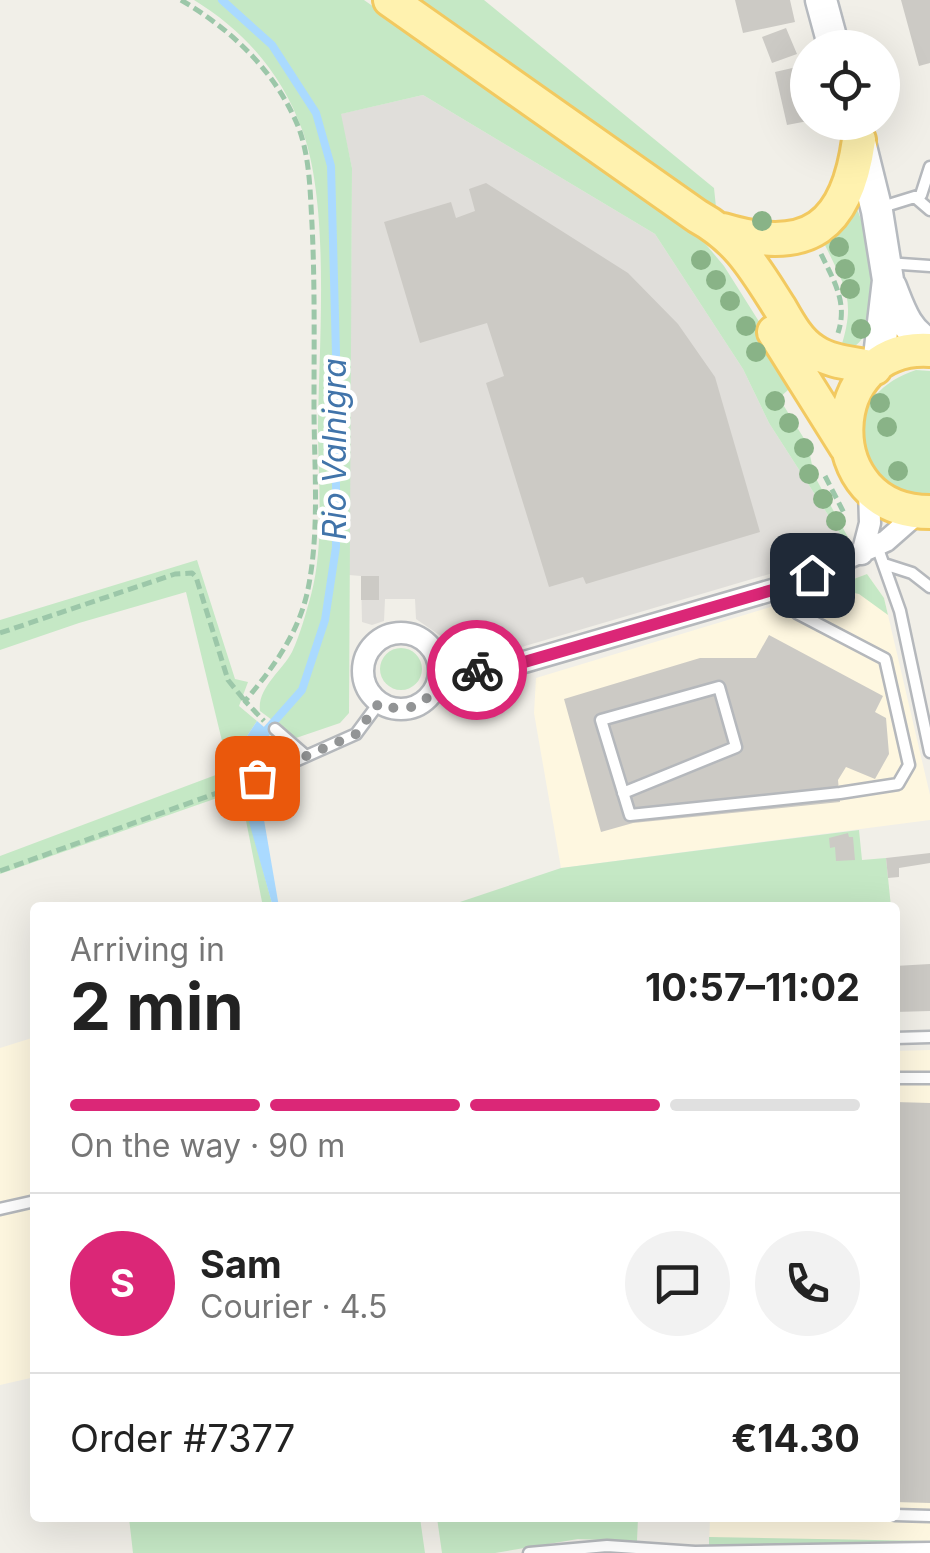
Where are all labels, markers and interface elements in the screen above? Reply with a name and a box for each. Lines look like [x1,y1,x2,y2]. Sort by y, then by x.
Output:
map controls [790,30,900,140]
button: locate [790,30,900,140]
water label: Rio Valnigra [315,358,354,540]
pin [770,533,855,618]
icon: home [785,548,840,603]
courier [427,620,527,720]
icon: bike [450,643,505,698]
pin [215,736,300,821]
icon: bag [230,751,285,806]
text: Arriving in [70,930,225,969]
text: 10:57–11:02 [645,964,860,1010]
text: 2 min [70,967,244,1046]
text: On the way · 90 m [70,1126,345,1165]
button: chat [625,1231,730,1336]
button: phone [755,1231,860,1336]
text: Sam [200,1241,282,1287]
text: S [110,1260,135,1306]
text: Courier · 4.5 [200,1287,388,1326]
text: Order #7377 [70,1415,295,1461]
text: €14.30 [731,1415,860,1461]

